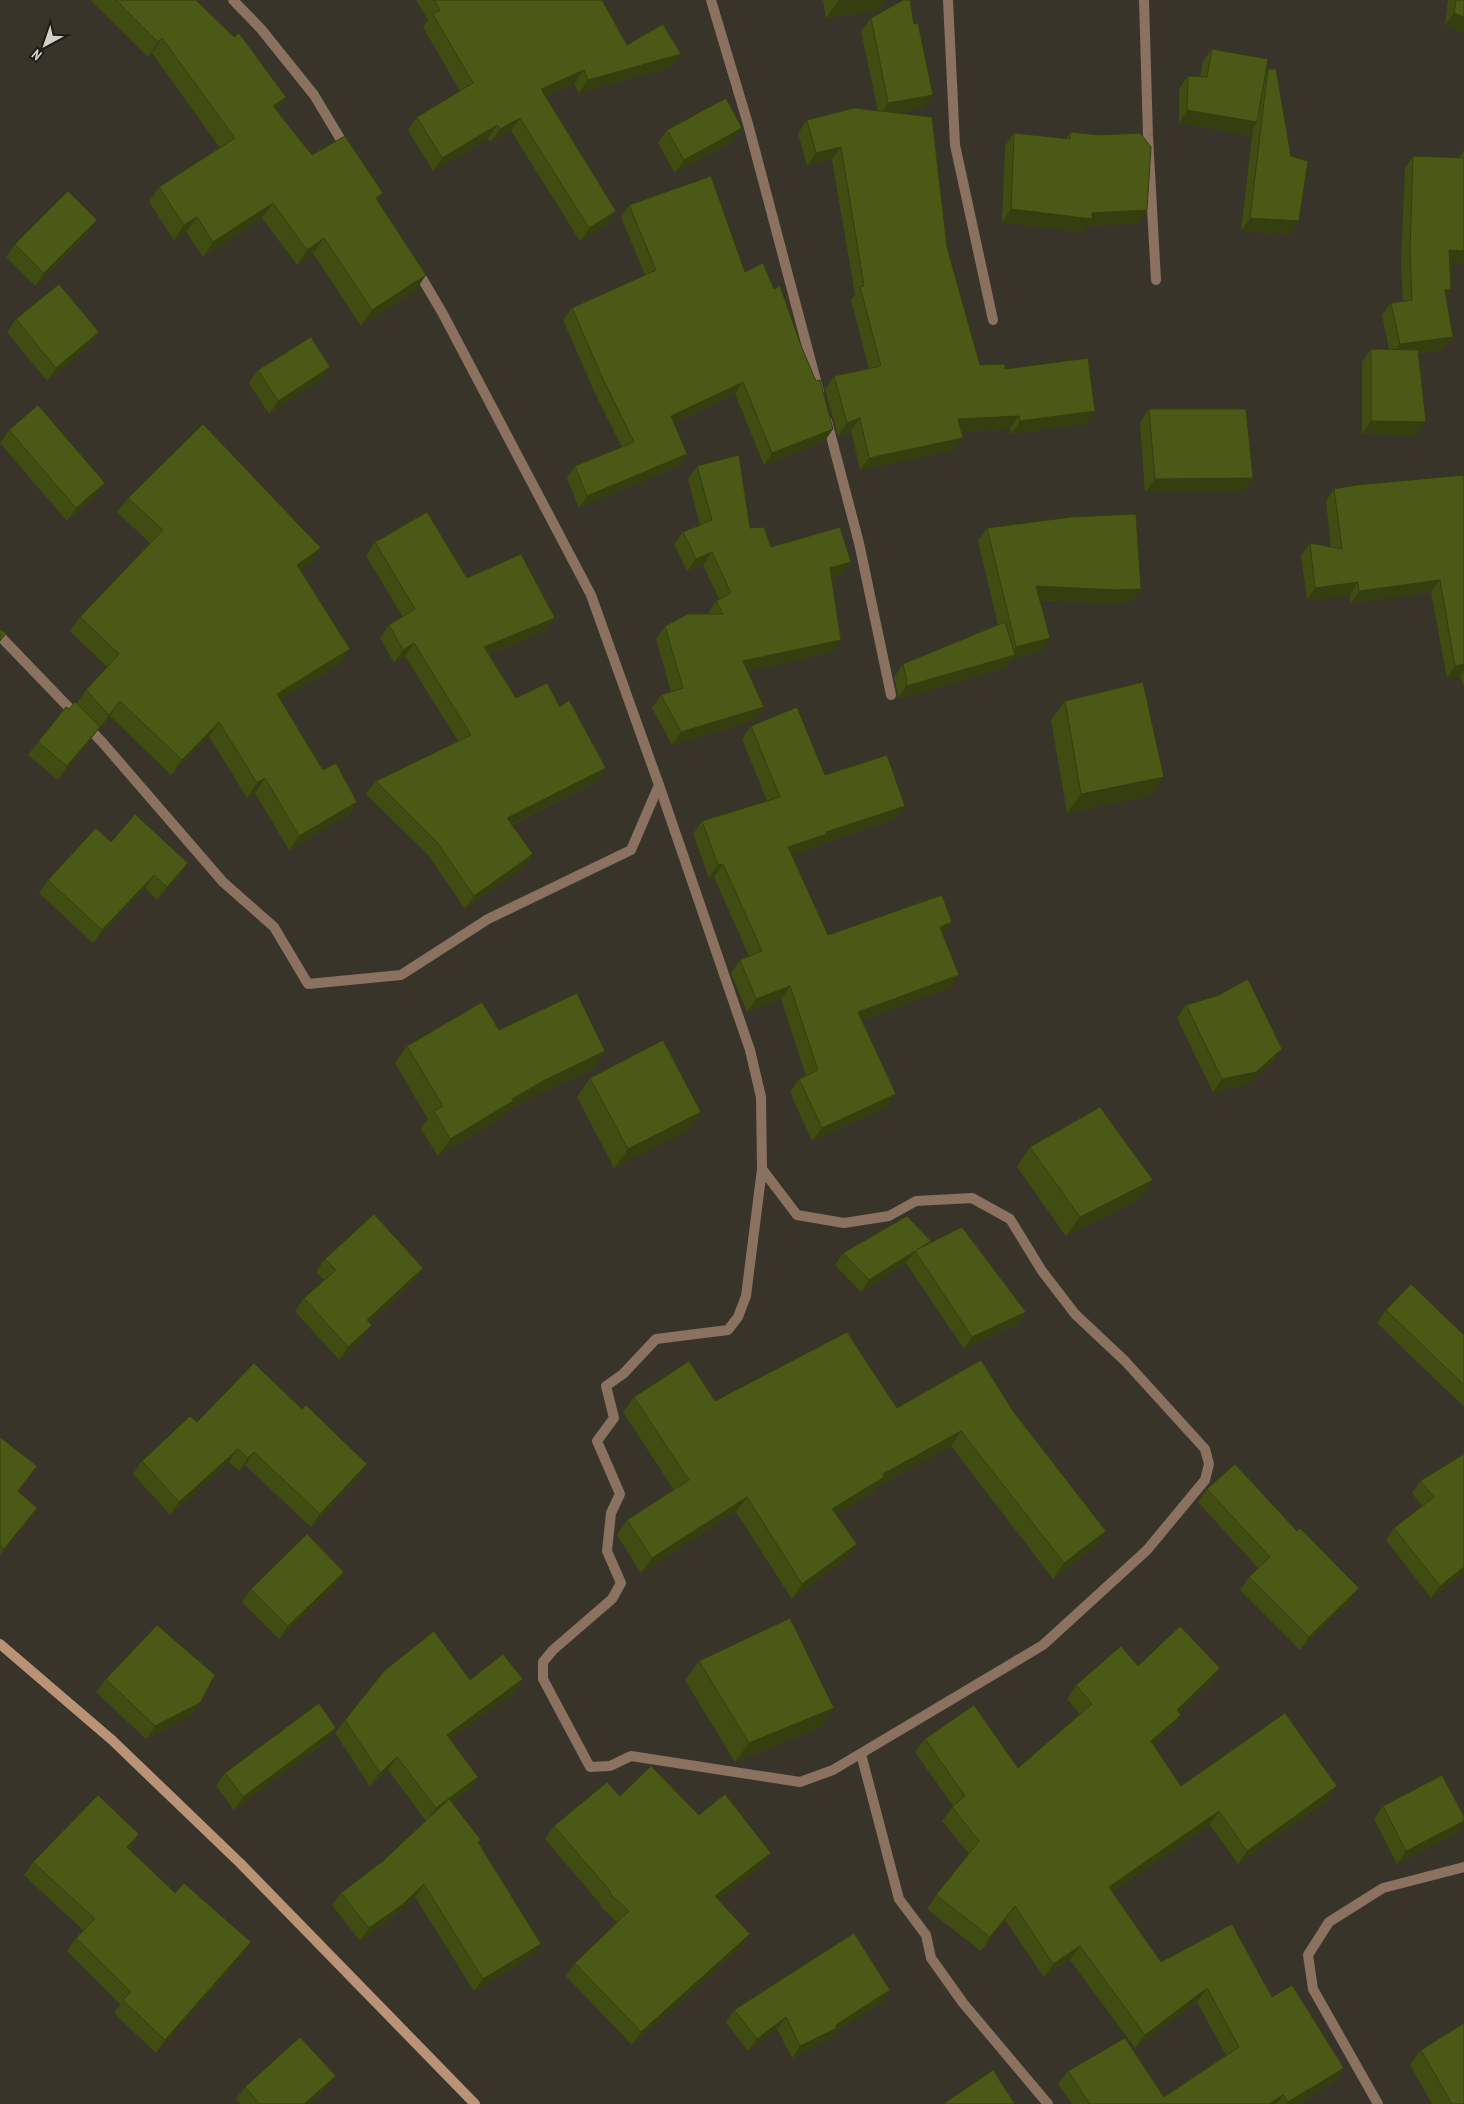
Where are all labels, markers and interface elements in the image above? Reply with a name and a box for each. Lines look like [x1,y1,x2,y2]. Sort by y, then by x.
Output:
north arrow [20,20,70,70]
text: N [28,46,45,64]

